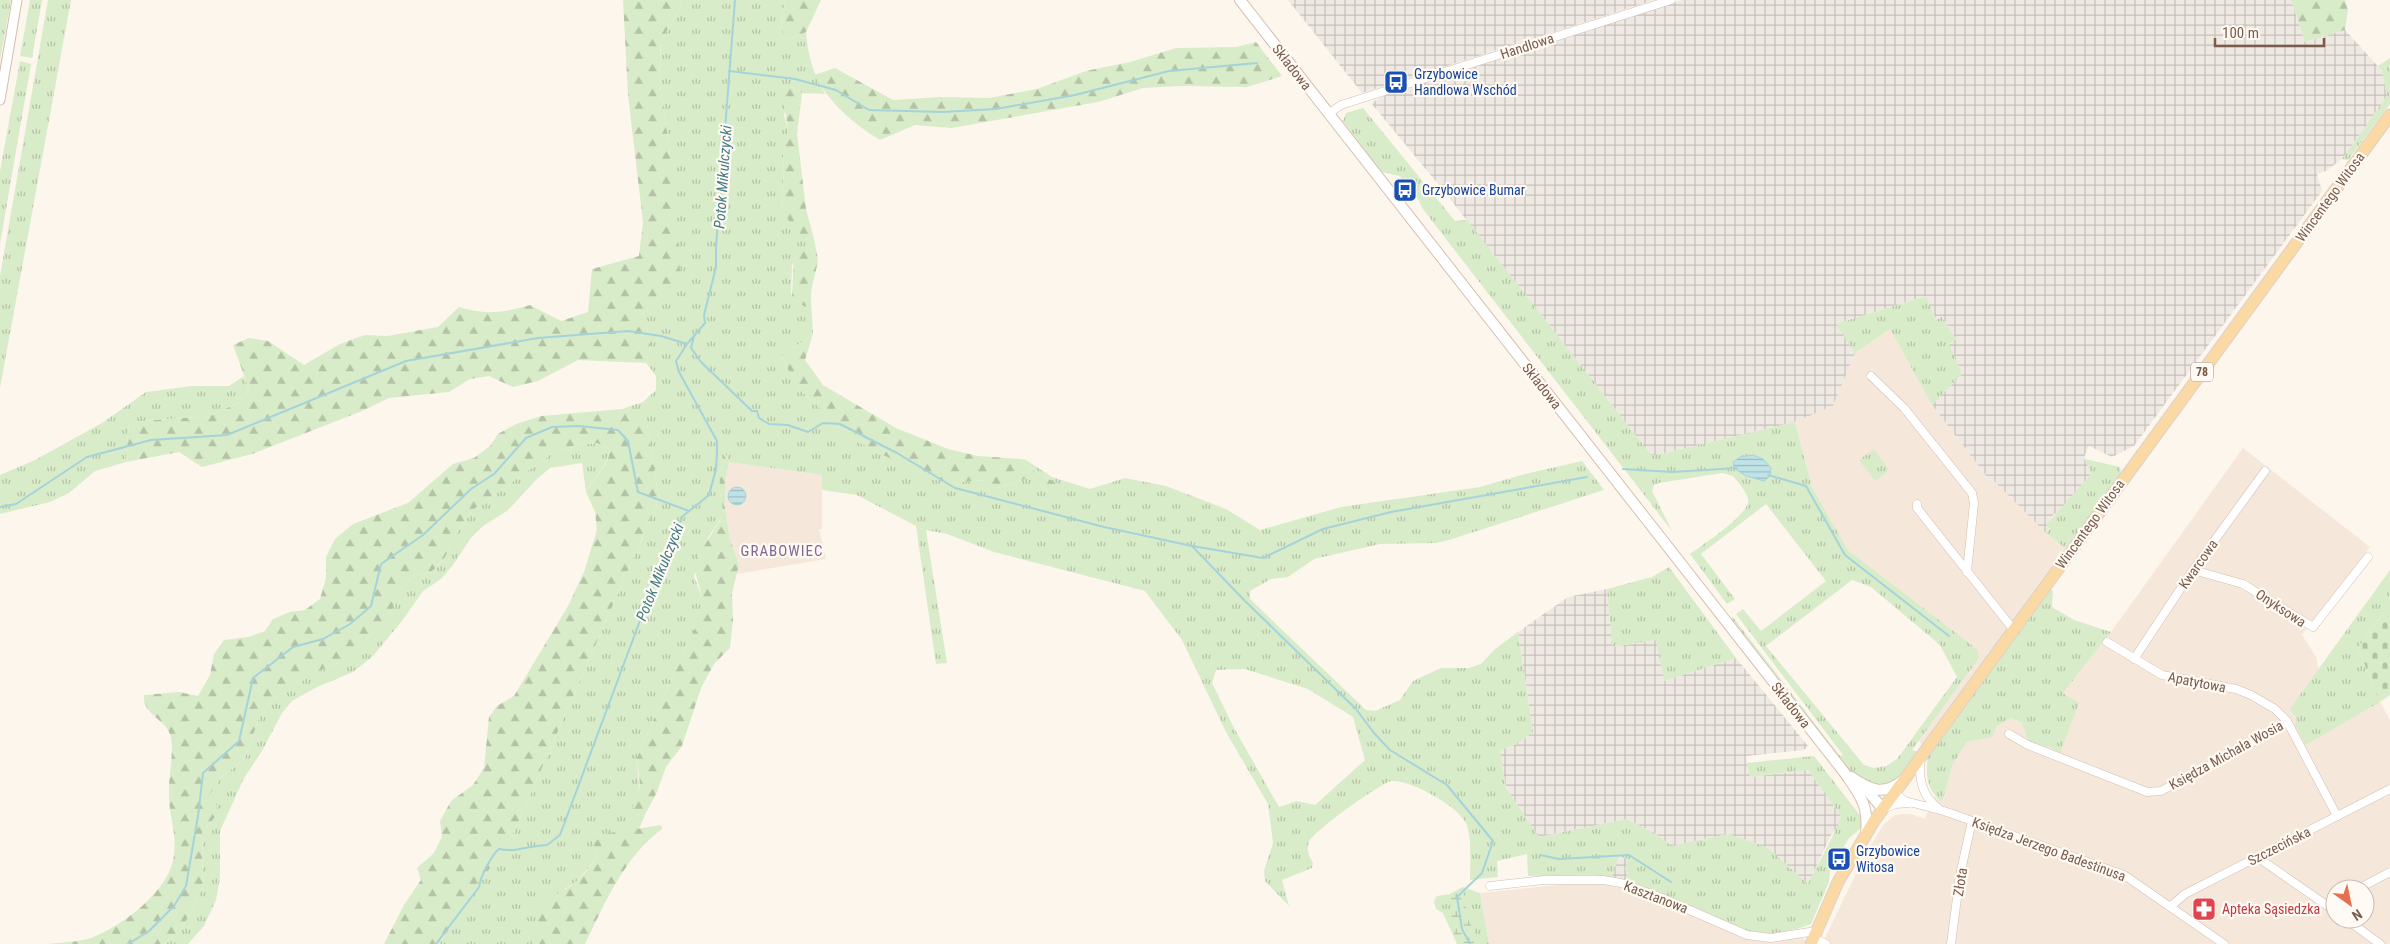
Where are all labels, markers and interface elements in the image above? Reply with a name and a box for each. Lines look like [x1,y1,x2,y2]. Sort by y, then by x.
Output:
scale bar [2215,15,2324,47]
text: 100 m [2222,24,2259,42]
street label: Handlowa [1498,30,1556,62]
street label: Składowa [1269,41,1315,93]
place label: Grzybowice Handlowa Wschód [1414,66,1517,98]
bus stop icon: Grzybowice Handlowa Wschód [1383,69,1409,95]
water label: Potok Mikulczycki [710,124,736,229]
street label: Wincentego Witosa [2292,149,2368,245]
bus stop icon: Grzybowice Bumar [1392,177,1418,203]
place label: Grzybowice Bumar [1422,182,1525,198]
street label: Składowa [1519,360,1565,412]
road number: 78 [2191,362,2213,382]
street label: Wincentego Witosa [2052,476,2128,572]
water label: Potok Mikulczycki [632,520,688,623]
street label: Kwarcowa [2175,536,2221,592]
district label: GRABOWIEC [741,542,823,560]
street label: Onyksowa [2253,586,2309,630]
street label: Apatytowa [2167,669,2227,695]
street label: Składowa [1768,679,1814,731]
street label: Księdza Michała Wosia [2166,717,2286,793]
street label: Księdza Jerzego Badestinusa [1970,814,2128,884]
street label: Szczecińska [2245,823,2313,869]
place label: Grzybowice Witosa [1856,843,1920,875]
bus stop icon: Grzybowice Witosa [1826,846,1852,872]
street label: Złota [1950,867,1970,897]
street label: Kasztanowa [1622,877,1690,917]
north arrow [2325,879,2375,929]
pharmacy icon: Apteka Sąsiedzka [2191,896,2217,922]
place label: Apteka Sąsiedzka [2222,901,2320,917]
text: N [2349,906,2365,924]

